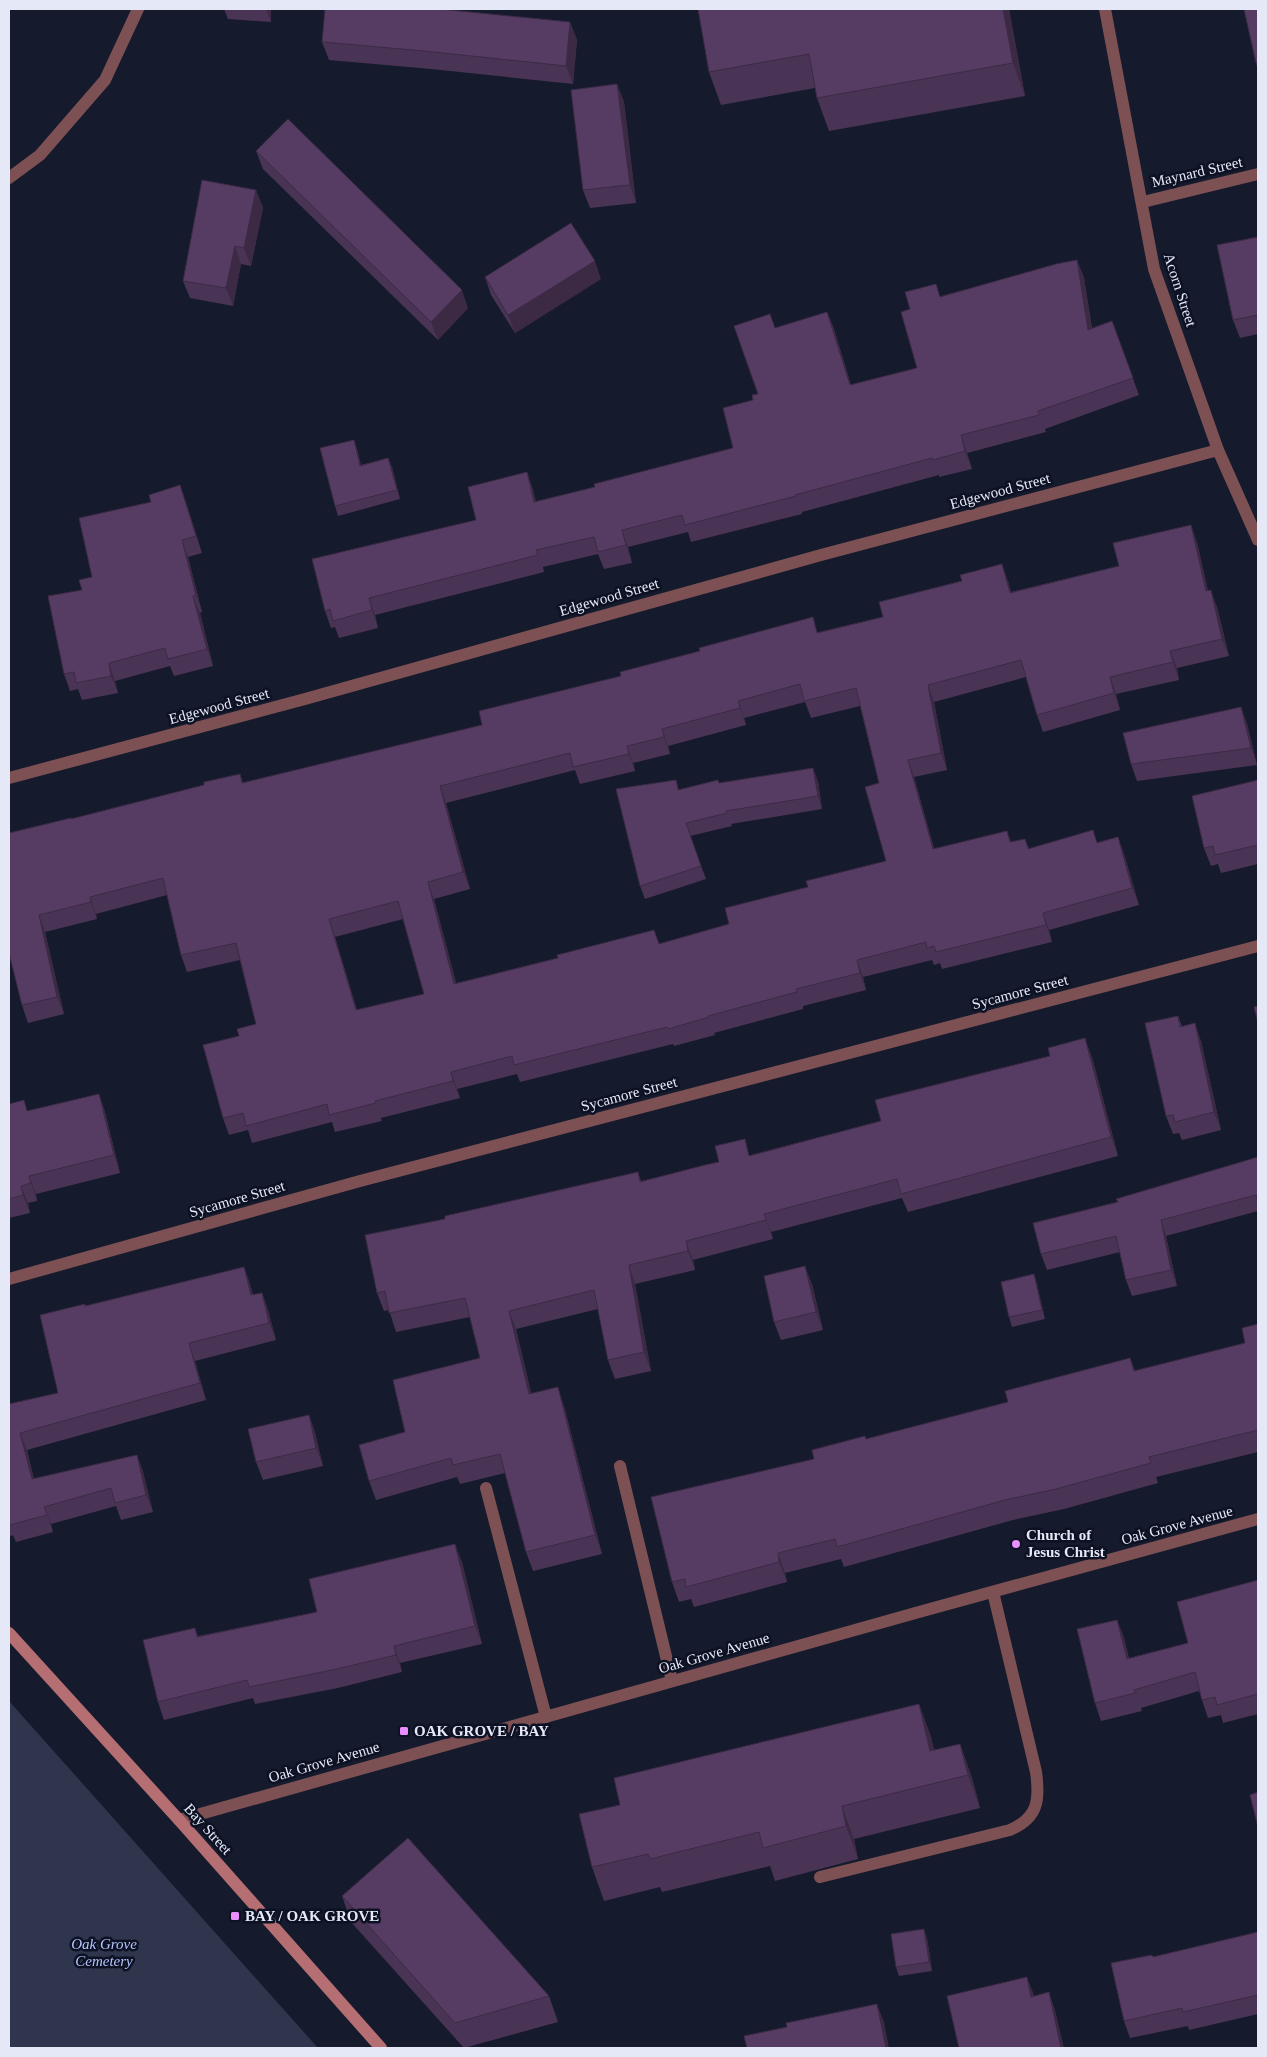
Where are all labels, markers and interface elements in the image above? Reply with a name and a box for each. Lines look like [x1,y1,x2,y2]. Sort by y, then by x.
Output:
street label: Maynard Street [1150,154,1245,190]
street label: Acorn Street [1161,251,1200,330]
street label: Edgewood Street [948,470,1053,512]
street label: Edgewood Street [557,575,661,619]
street label: Edgewood Street [167,685,272,727]
street label: Sycamore Street [970,971,1071,1013]
street label: Sycamore Street [579,1073,680,1115]
street label: Sycamore Street [187,1177,287,1220]
street label: Oak Grove Avenue [1120,1502,1235,1548]
place label: Church of Jesus Christ [1026,1527,1105,1560]
marker: Church of Jesus Christ [1010,1538,1022,1550]
street label: Oak Grove Avenue [657,1629,772,1676]
place label: OAK GROVE / BAY [414,1723,549,1739]
marker: OAK GROVE / BAY [398,1725,410,1737]
street label: Oak Grove Avenue [267,1738,382,1785]
street label: Bay Street [181,1800,236,1858]
place label: BAY / OAK GROVE [245,1908,379,1924]
marker: BAY / OAK GROVE [229,1910,241,1922]
park label: Oak Grove Cemetery [71,1936,137,1969]

